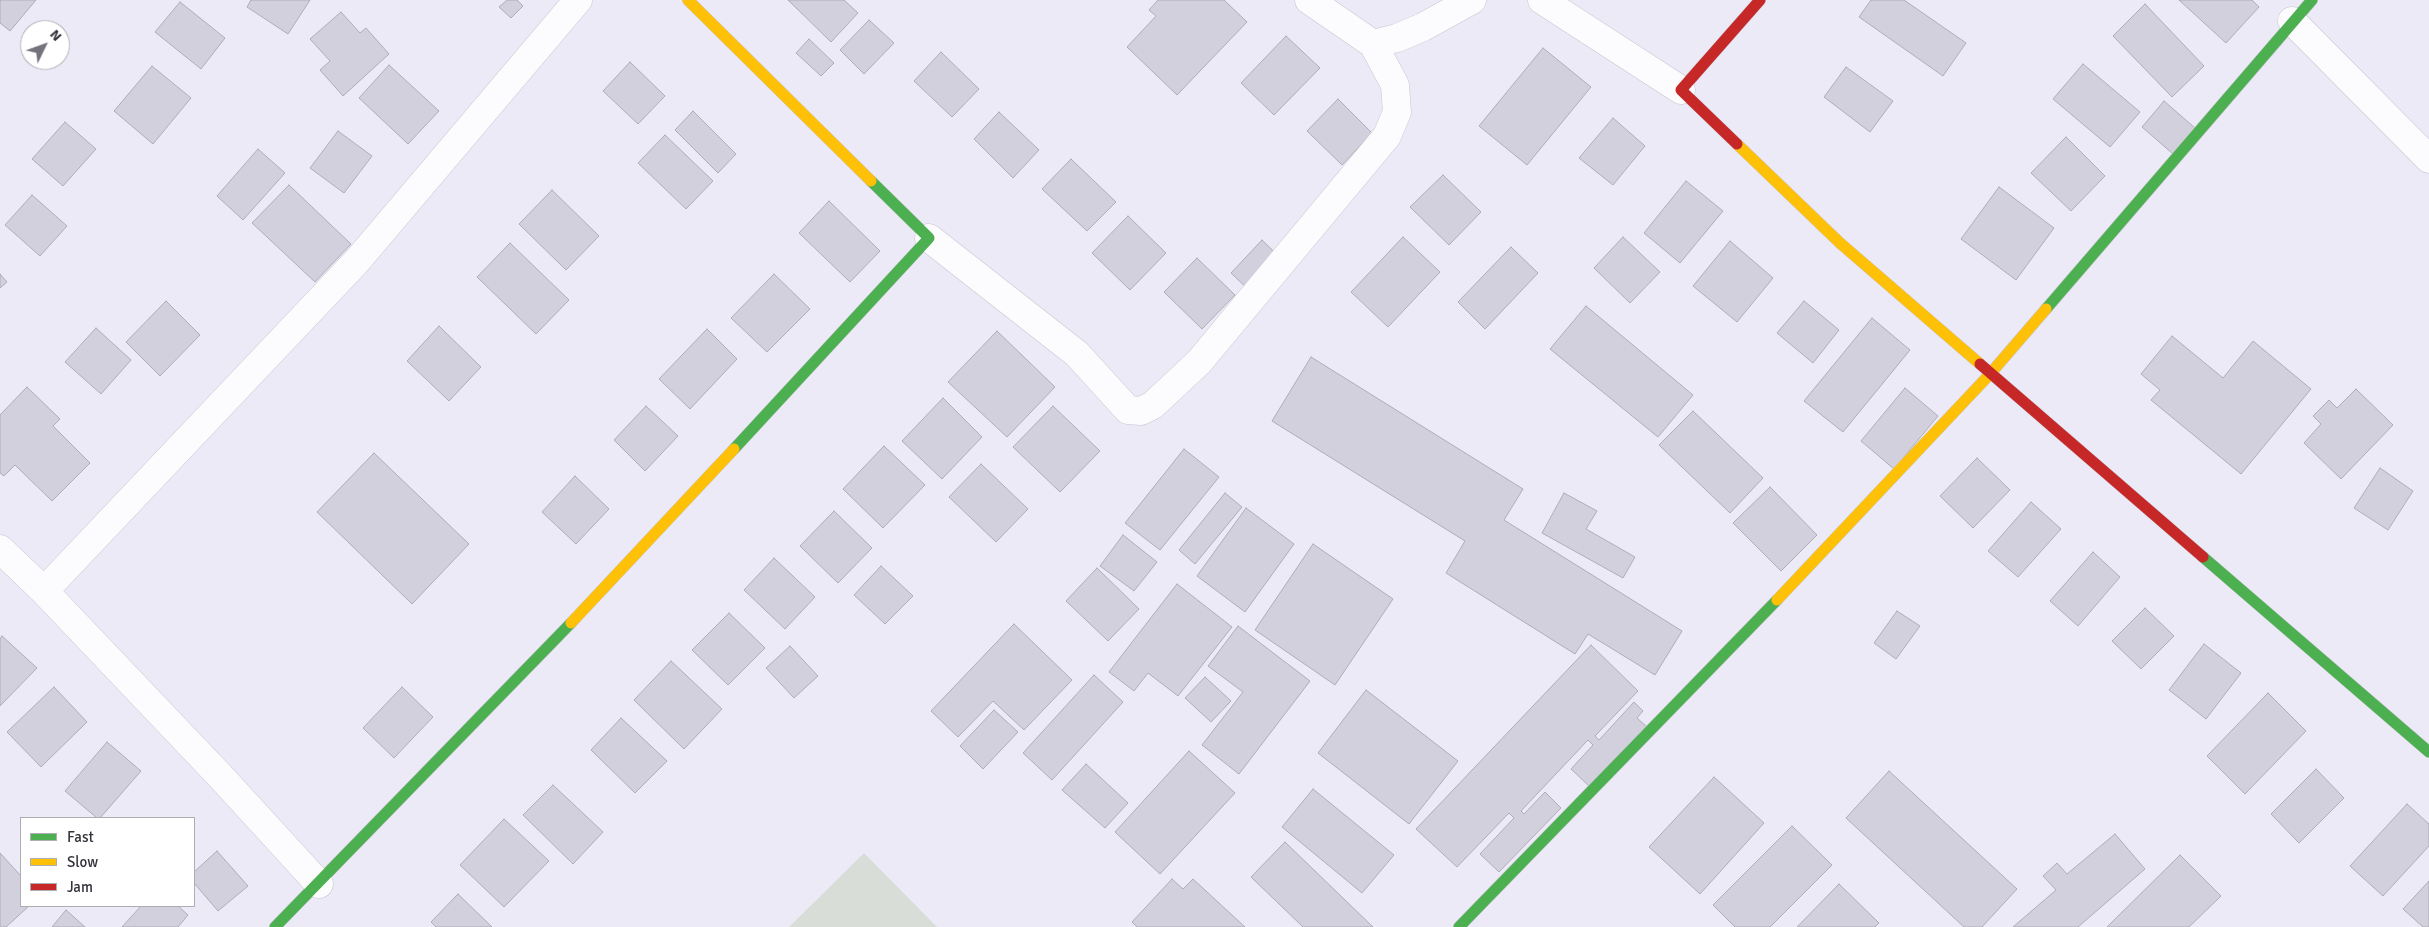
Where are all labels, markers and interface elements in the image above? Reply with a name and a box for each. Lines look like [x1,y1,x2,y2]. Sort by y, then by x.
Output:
north arrow [20,20,70,70]
text: N [46,26,65,45]
legend [20,817,195,907]
text: Fast [67,828,94,846]
text: Slow [67,853,98,871]
text: Jam [67,878,93,896]

